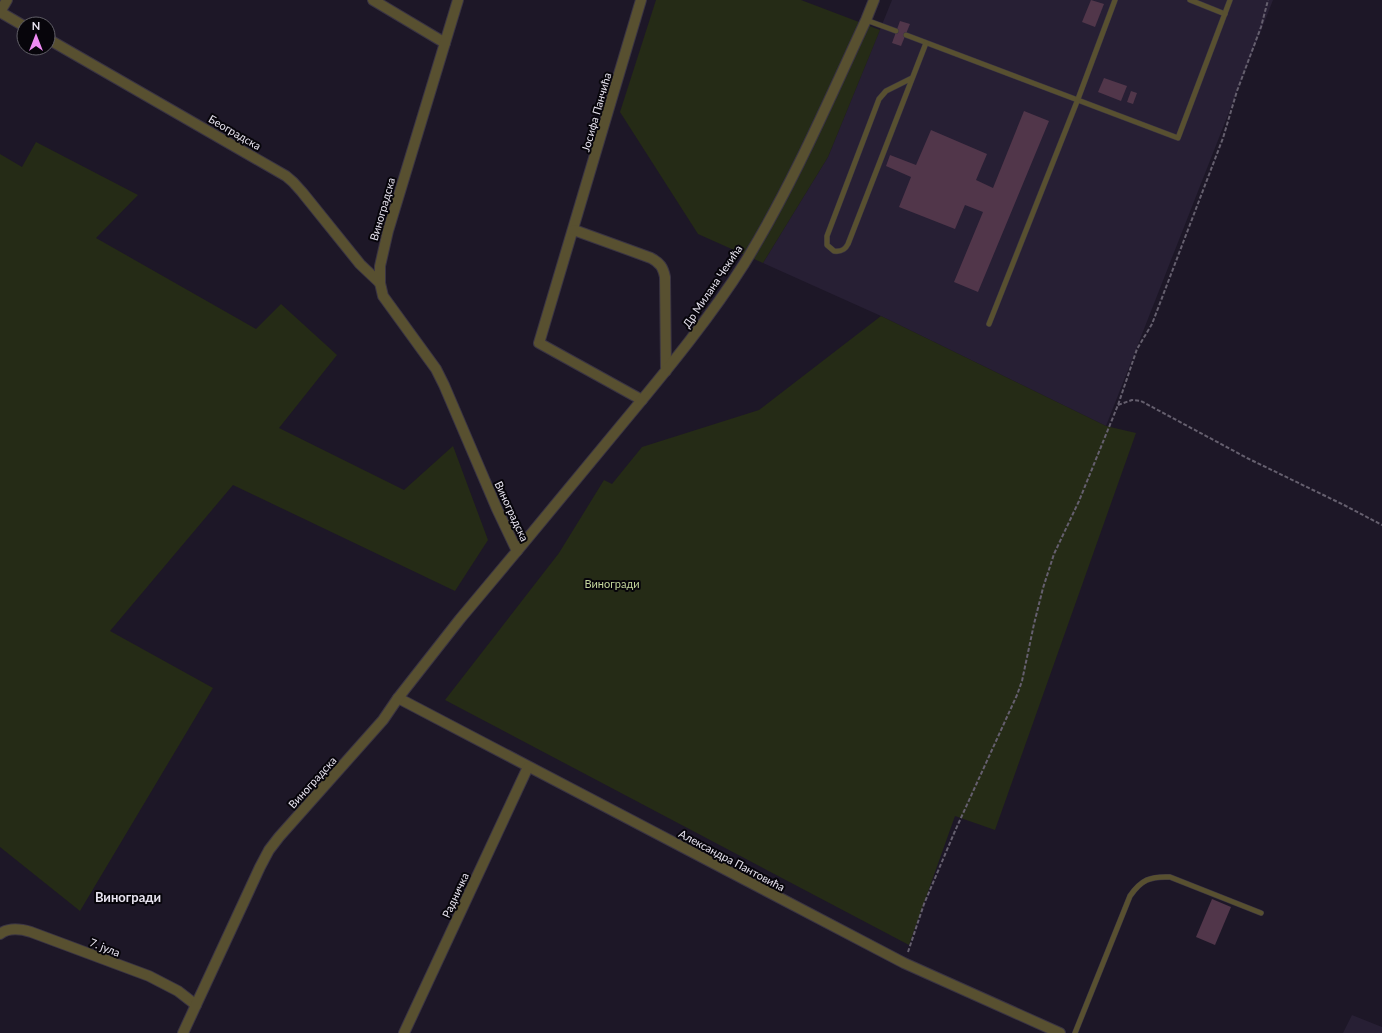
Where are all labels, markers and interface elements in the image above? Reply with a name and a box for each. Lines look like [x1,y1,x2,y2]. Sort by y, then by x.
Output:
north arrow [16,16,56,56]
text: N [32,19,40,32]
street label: Јосифа Панчића [579,71,613,153]
street label: Београдска [207,112,263,152]
street label: Виноградска [367,176,397,242]
street label: Др Милана Чекића [680,242,744,330]
street label: Виноградска [492,479,532,543]
park label: Виногради [584,577,640,590]
street label: Виноградска [285,753,339,811]
street label: Александра Пантовића [677,827,787,893]
street label: Радничка [439,870,471,920]
district label: Виногради [95,889,161,905]
street label: 7. јула [88,935,122,959]

